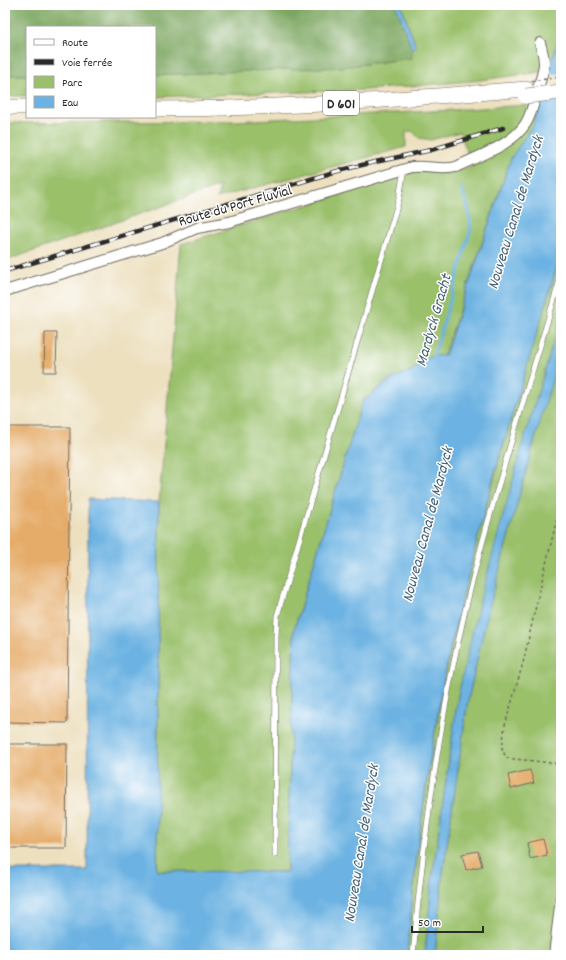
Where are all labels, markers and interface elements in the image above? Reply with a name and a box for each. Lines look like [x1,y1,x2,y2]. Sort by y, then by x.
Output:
legend [26,26,156,118]
text: Route [62,35,88,52]
text: Voie ferrée [62,55,112,72]
text: Parc [62,75,83,92]
road number: D 601 [323,91,359,115]
text: Eau [62,95,78,112]
water label: Nouveau Canal de Mardyck [482,132,551,292]
street label: Route du Port Fluvial [176,180,295,234]
water label: Mardyck Gracht [410,270,459,369]
water label: Nouveau Canal de Mardyck [397,443,461,605]
water label: Nouveau Canal de Mardyck [339,761,387,924]
scale bar [412,908,483,934]
text: 50 m [418,915,441,932]

